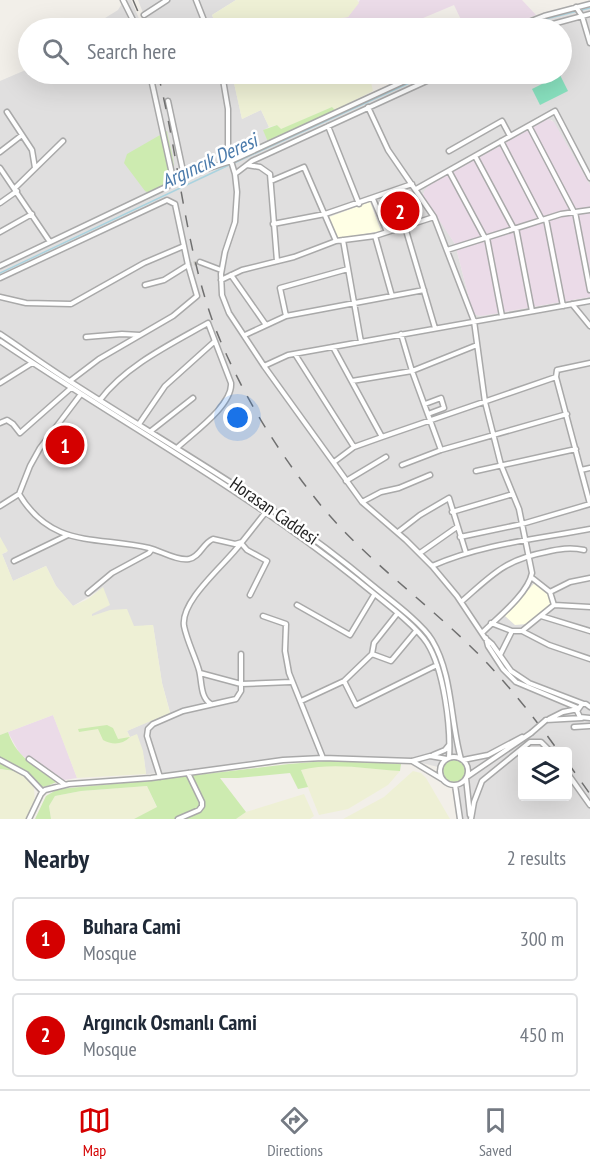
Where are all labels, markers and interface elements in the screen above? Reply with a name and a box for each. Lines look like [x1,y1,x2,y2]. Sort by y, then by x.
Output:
search box [18,18,572,84]
icon: search [39,35,72,68]
text: Search here [87,37,176,65]
water label: Argıncık Deresi [157,126,264,195]
pin: 2 [380,188,420,234]
your location [223,403,252,432]
pin: 1 [46,422,84,468]
street label: Horasan Caddesi [226,472,323,549]
map controls [518,747,572,801]
button: layers [518,747,572,801]
text: Nearby [24,842,89,875]
text: 2 results [507,845,566,871]
text: Buhara Cami [83,912,181,940]
text: 1 [41,926,50,952]
text: 300 m [520,926,564,952]
text: Mosque [83,940,137,966]
text: Argıncık Osmanlı Cami [83,1008,257,1036]
text: 2 [41,1022,50,1048]
text: 450 m [520,1022,564,1048]
text: Mosque [83,1036,137,1062]
tab: Map [78,1104,111,1160]
tab: Directions [267,1104,323,1160]
tab: Saved [479,1104,512,1160]

